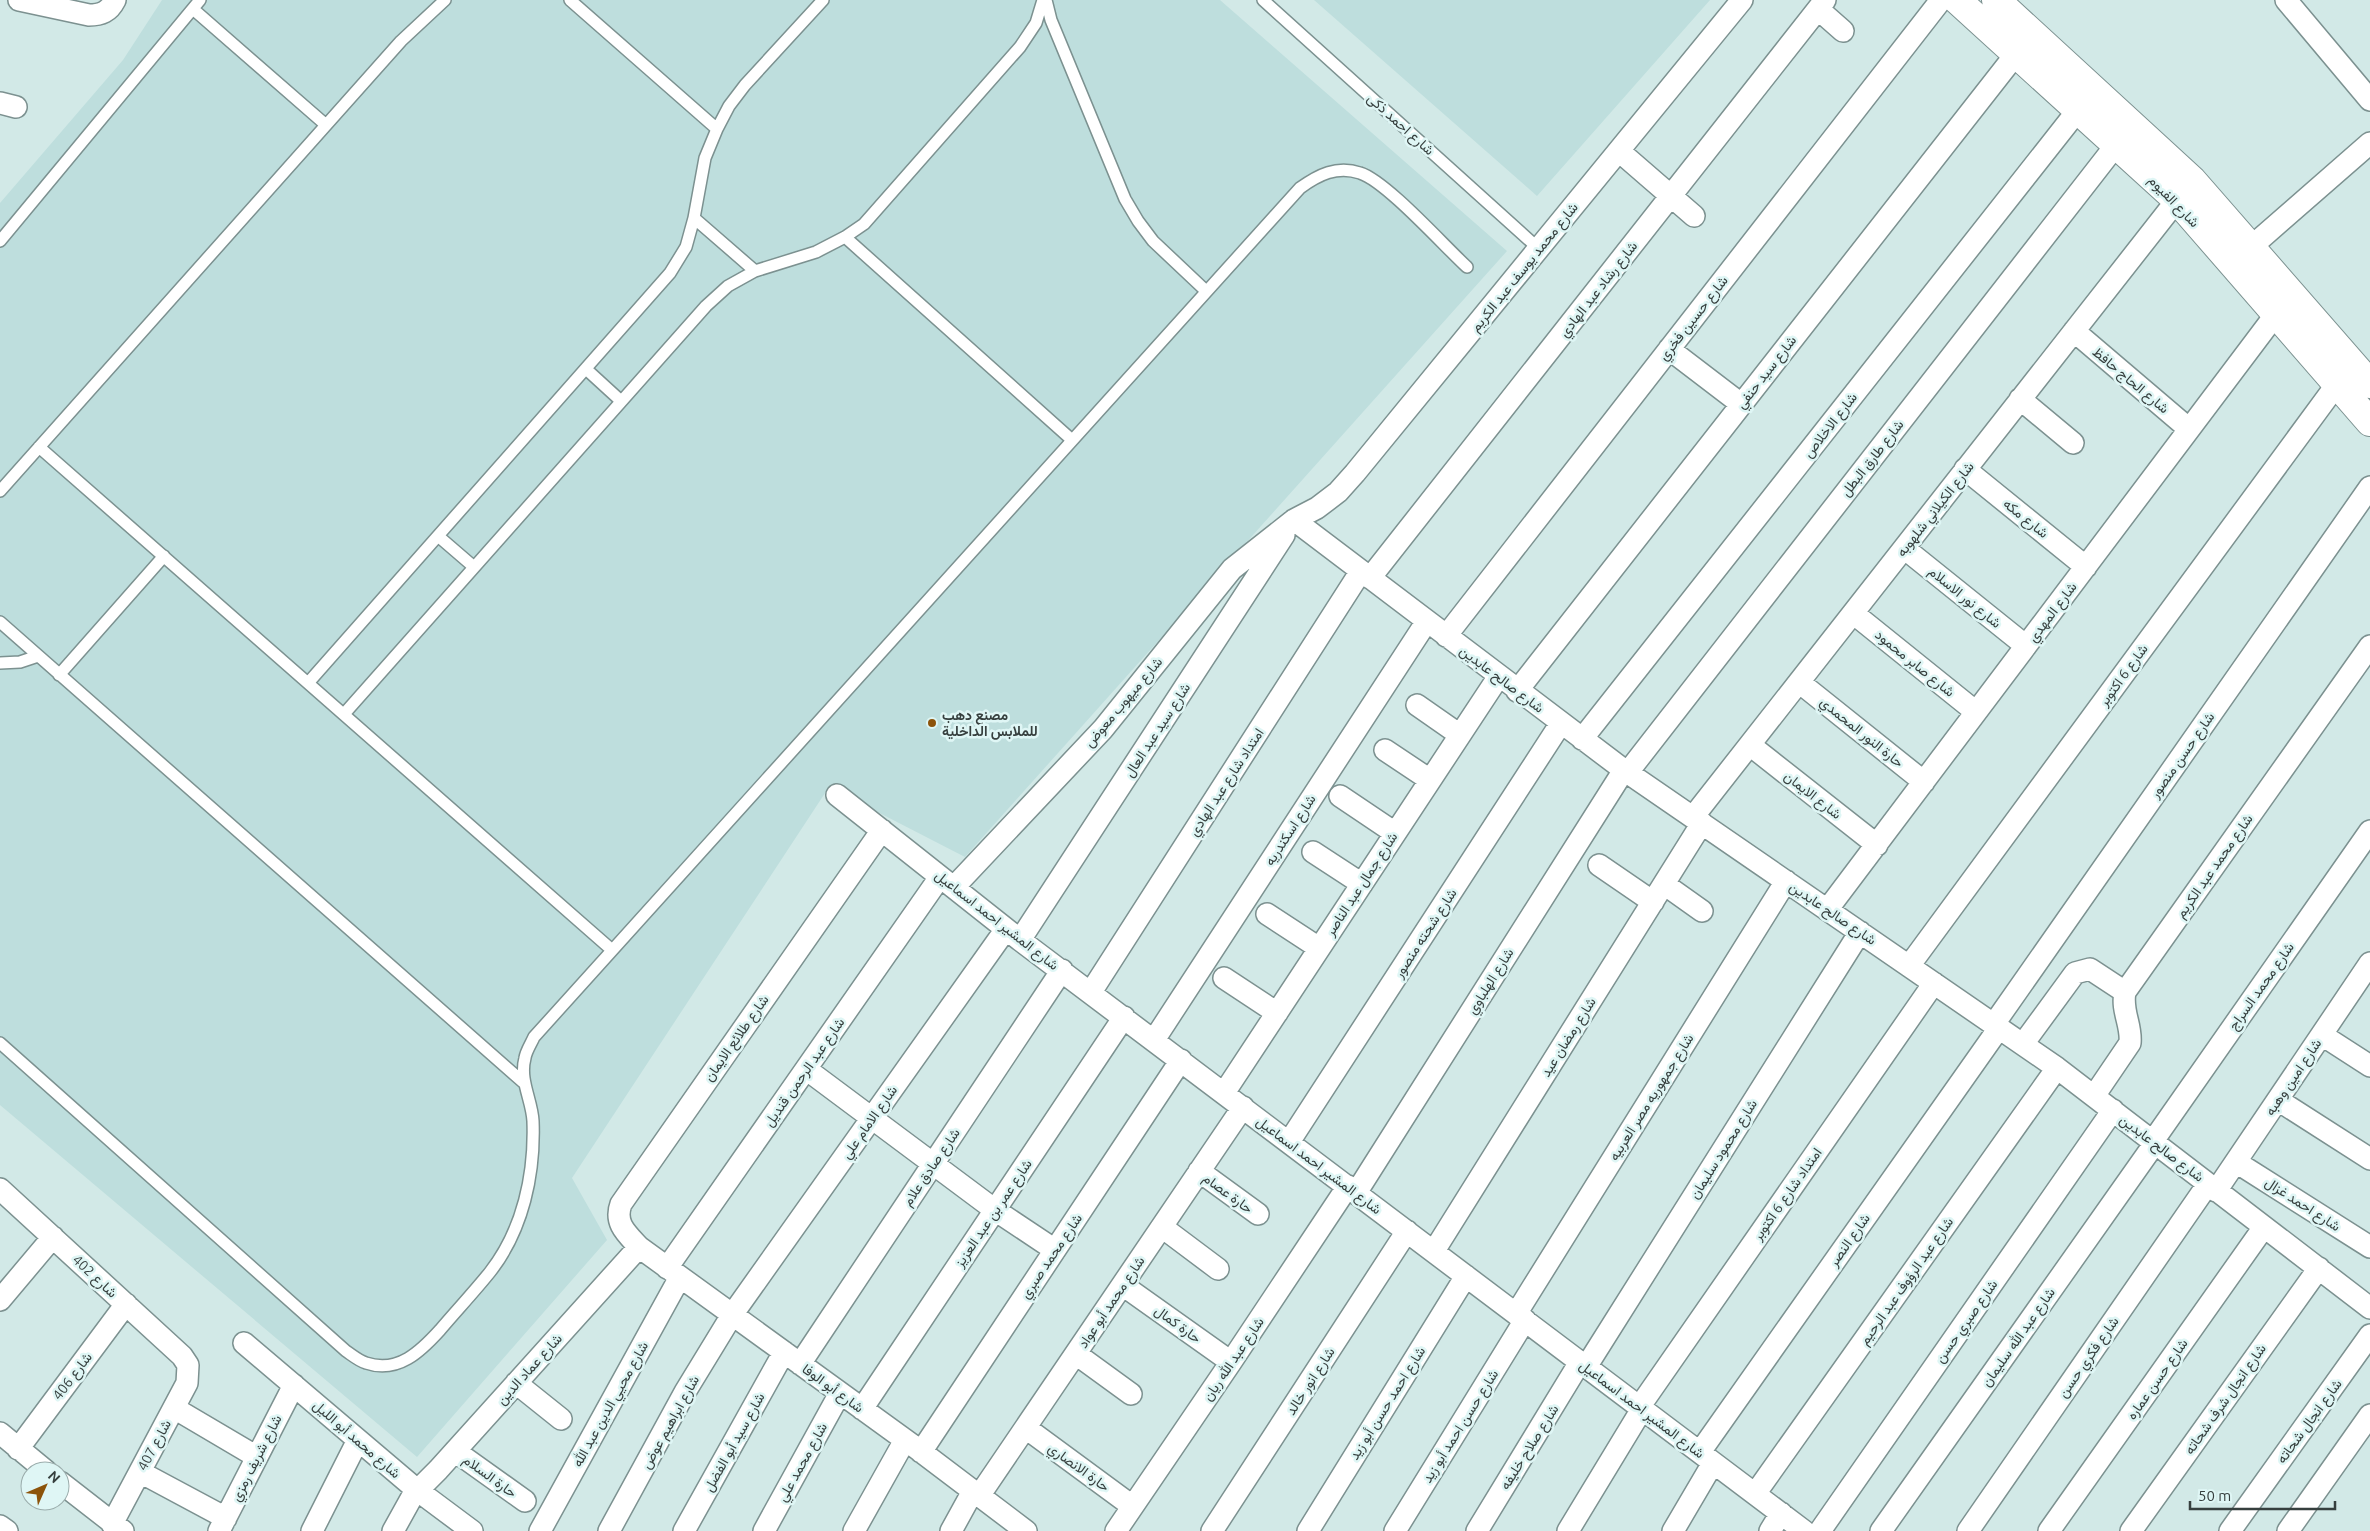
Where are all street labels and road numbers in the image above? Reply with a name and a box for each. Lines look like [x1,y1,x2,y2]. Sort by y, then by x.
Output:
street label: شارع احمد ذكى [1362,90,1438,160]
street label: شارع الفيوم [2143,172,2203,232]
street label: شارع محمد يوسف عبد الكريم [1467,199,1583,337]
street label: شارع رشاد عبد الهادي [1556,238,1643,342]
street label: شارع حسين فخري [1655,273,1734,366]
street label: شارع سيد حنفي [1733,332,1803,414]
street label: شارع الحاج حافظ [2088,343,2172,419]
street label: شارع الاخلاص [1800,389,1863,462]
street label: شارع طارق البطل [1837,417,1909,501]
street label: شارع الكيلاني شلهوبه [1893,458,1980,562]
street label: شارع مكه [1998,495,2052,543]
street label: شارع نور الاسلام [1924,563,2004,633]
street label: شارع المهدي [2024,579,2083,648]
street label: شارع صابر محمود [1870,626,1958,702]
street label: شارع 6 اكتوبر [2095,641,2153,712]
street label: شارع صالح عابدين [1455,642,1547,718]
street label: شارع ميهوب معوض [1081,654,1168,752]
street label: شارع سيد عبد العال [1121,680,1196,782]
street label: حارة النور المحمدي [1814,693,1907,774]
street label: شارع حسن منصور [2146,709,2220,804]
street label: امتداد شارع عبد الهادي [1185,725,1270,841]
street label: شارع الايمان [1779,768,1845,825]
street label: شارع اسكندريه [1261,792,1321,870]
street label: شارع محمد عبد الكريم [2172,811,2258,923]
street label: شارع جمال عبد الناصر [1321,829,1403,941]
street label: شارع المشير احمد اسماعيل [930,867,1062,976]
street label: شارع صالح عابدين [1785,878,1879,950]
street label: شارع شحته منصور [1390,885,1462,983]
street label: شارع محمد السراج [2225,939,2300,1035]
street label: شارع الهلباوي [1463,945,1520,1019]
street label: شارع طلائع الايمان [700,992,774,1086]
street label: شارع رمضان عيد [1537,994,1601,1081]
street label: شارع عبد الرحمن قنديل [760,1014,850,1131]
street label: شارع جمهوريه مصر العربيه [1605,1031,1699,1165]
street label: شارع امين وهبه [2261,1036,2327,1120]
street label: شارع الامام علي [838,1082,904,1164]
street label: شارع محمود سليمان [1686,1096,1763,1203]
street label: شارع صالح عابدين [2115,1111,2207,1187]
street label: شارع المشير احمد اسماعيل [1252,1113,1385,1220]
street label: شارع صادق علام [899,1125,965,1211]
street label: امتداد شارع 6 اكتوبر [1749,1145,1827,1246]
street label: شارع عمر بن عبد العزيز [950,1156,1037,1272]
street label: حارة عصام [1199,1170,1256,1217]
street label: شارع احمد غزال [2261,1174,2344,1237]
street label: شارع محمد صبري [1017,1211,1089,1304]
street label: شارع النصر [1824,1211,1875,1272]
street label: شارع عبد الرؤوف عبد الرحيم [1856,1214,1959,1350]
street label: شارع 402 [67,1251,121,1303]
street label: شارع محمد أبو عواد [1074,1253,1150,1353]
street label: شارع صبري حسن [1931,1276,2004,1368]
street label: شارع عبد الله سليمان [1978,1285,2060,1391]
street label: حارة كمال [1151,1302,1204,1348]
street label: شارع عبد الله ريان [1199,1314,1269,1405]
street label: شارع فكري حسن [2054,1314,2125,1403]
street label: شارع عماد الدين [493,1330,567,1410]
street label: شارع حسن عماره [2123,1335,2193,1424]
street label: شارع محيي الدين عبد الله [569,1338,655,1471]
street label: شارع انجال شرف شحاته [2181,1341,2272,1459]
street label: شارع احمد حسن أبو زيد [1346,1343,1431,1464]
street label: شارع انور خالد [1282,1344,1340,1419]
street label: شارع 406 [49,1349,97,1405]
street label: شارع المشير احمد اسماعيل [1575,1357,1708,1464]
street label: شارع أبو الوفا [798,1360,867,1418]
street label: شارع حسن احمد أبو زيد [1419,1366,1504,1487]
street label: شارع ابراهيم عوض [638,1372,705,1473]
street label: شارع انجال شحاته [2273,1376,2347,1468]
street label: شارع سيد أبو الفضل [700,1390,770,1496]
street label: شارع محمد أبو الليل [308,1397,404,1484]
street label: شارع صلاح خليفه [1496,1402,1564,1494]
street label: شارع شريف رمزي [227,1412,288,1506]
street label: شارع 407 [134,1417,177,1474]
street label: شارع محمد علي [774,1420,834,1506]
street label: حارة الانصاري [1043,1439,1113,1498]
street label: حارة السلام [459,1451,520,1502]

